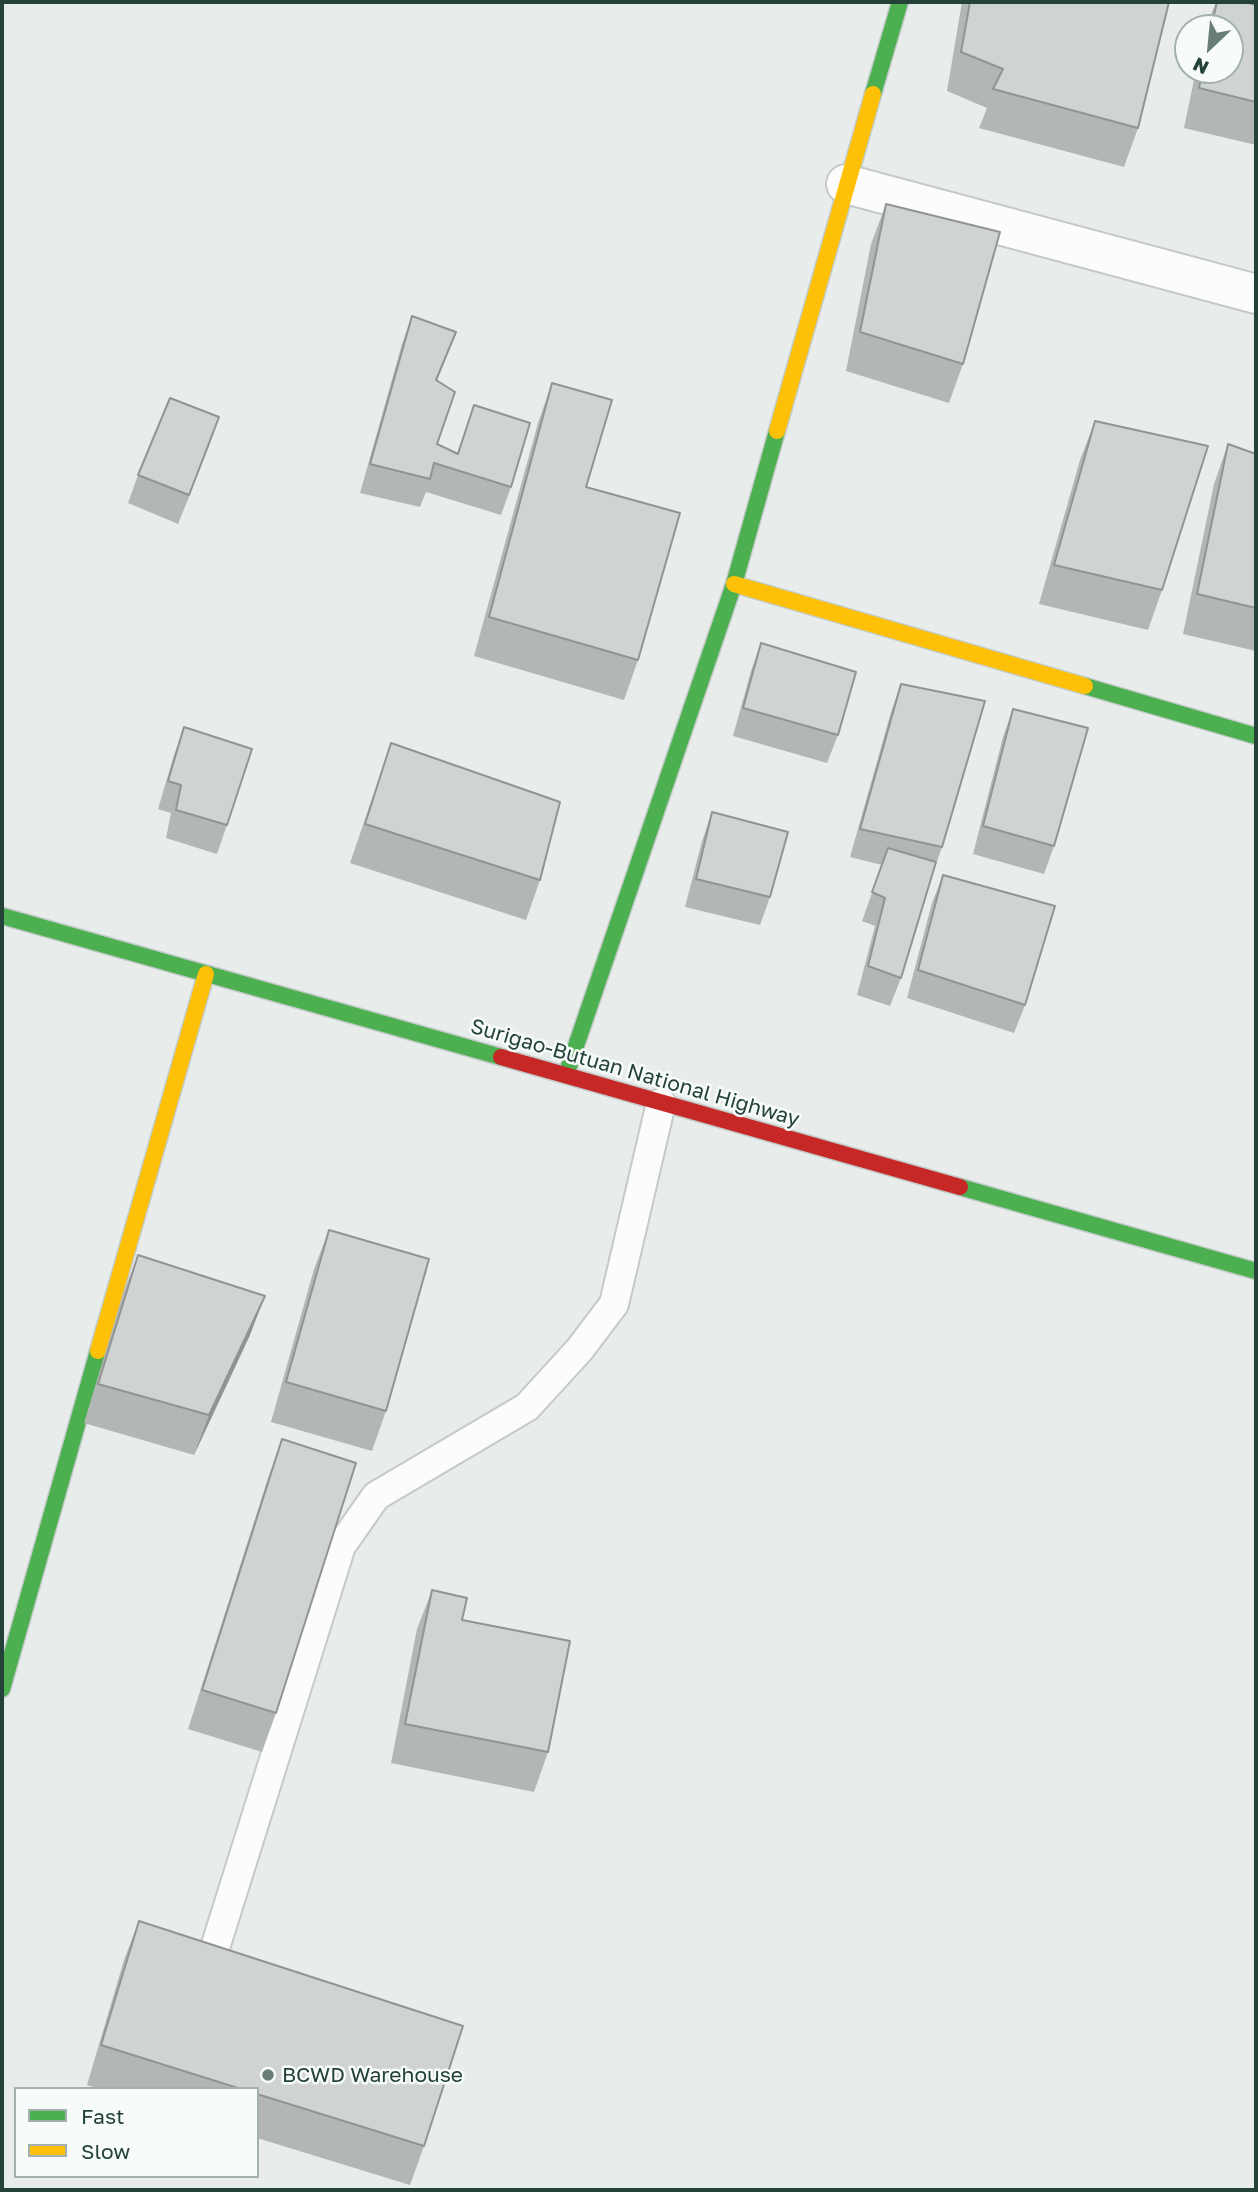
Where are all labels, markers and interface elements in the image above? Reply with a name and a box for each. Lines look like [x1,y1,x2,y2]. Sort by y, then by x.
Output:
north arrow [1174,14,1244,84]
text: N [1189,53,1212,80]
street label: Surigao-Butuan National Highway [468,1014,802,1132]
place label: BCWD Warehouse [282,2062,463,2088]
marker: BCWD Warehouse [260,2067,276,2083]
legend [14,2087,259,2178]
text: Fast [81,2103,124,2129]
text: Slow [81,2138,130,2164]

